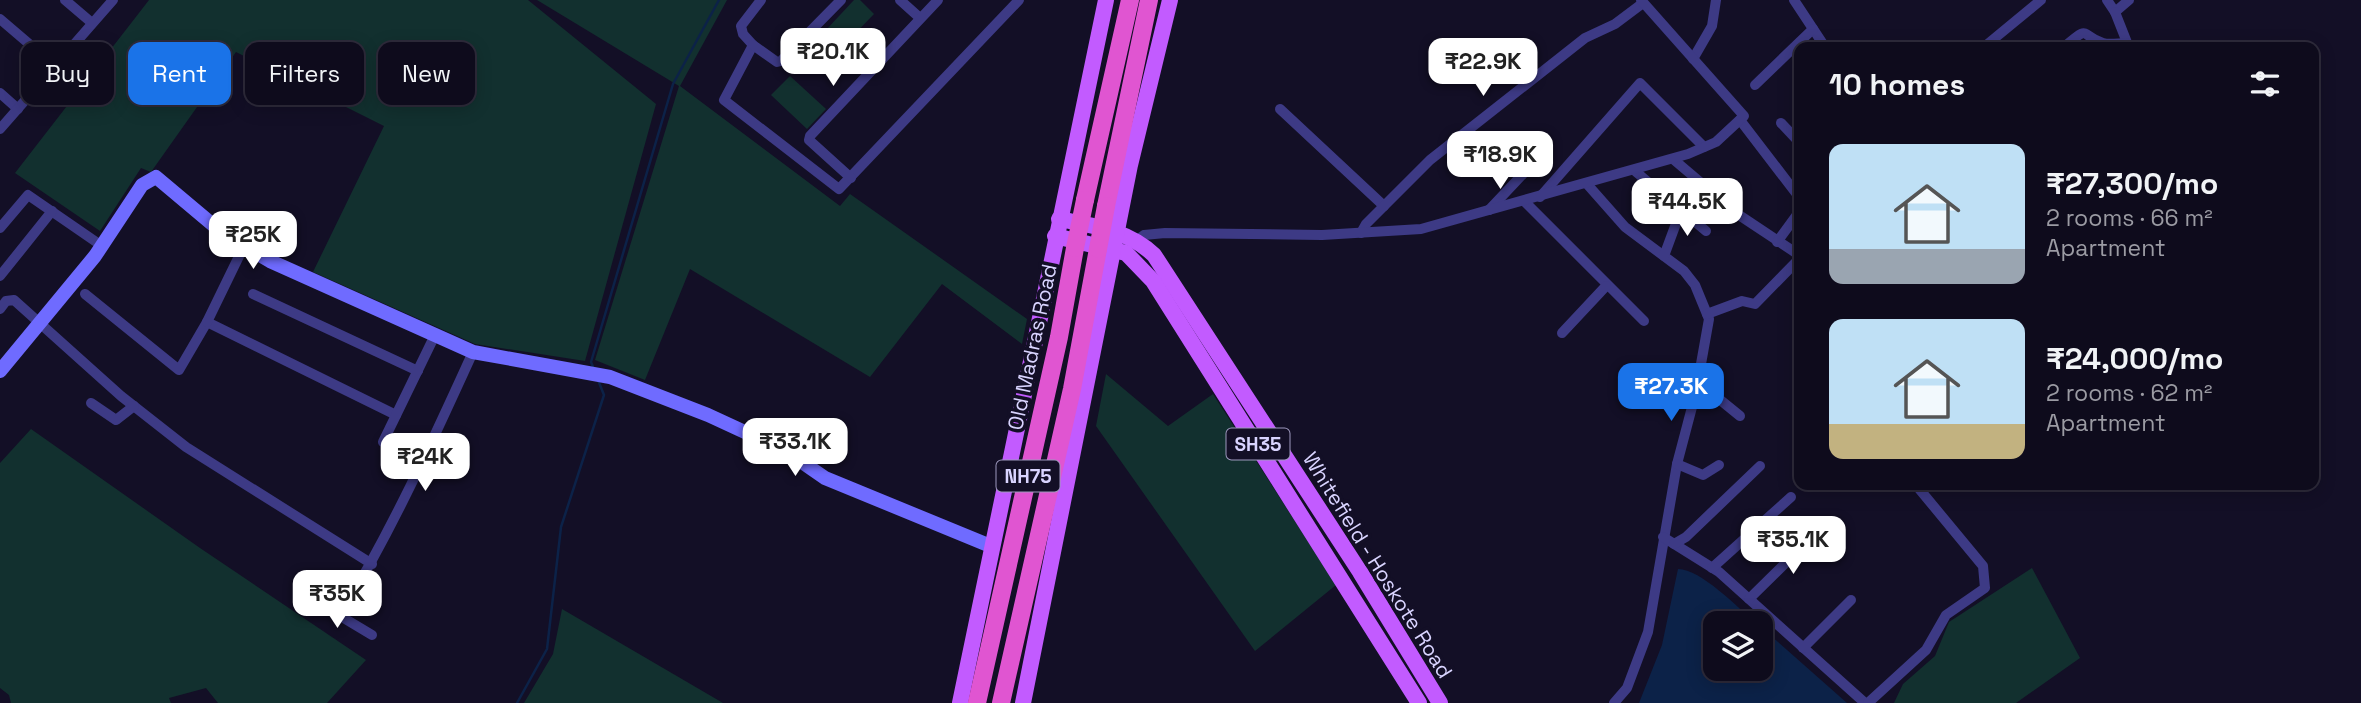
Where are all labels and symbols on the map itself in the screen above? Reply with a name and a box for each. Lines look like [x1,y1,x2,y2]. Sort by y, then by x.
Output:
pin: ₹20.1K [776,28,890,88]
pin: ₹22.9K [1426,38,1540,98]
pin: ₹18.9K [1443,132,1557,191]
pin: ₹44.5K [1630,178,1744,238]
pin: ₹25K [212,212,294,271]
street label: Old Madras Road [1001,261,1063,433]
pin: ₹27.3K [1614,364,1728,423]
pin: ₹33.1K [738,419,852,478]
road number: SH35 [1226,428,1290,460]
pin: ₹24K [384,434,466,493]
street label: Whitefield - Hoskote Road [1297,447,1459,683]
road number: NH75 [996,461,1060,491]
pin: ₹35.1K [1736,516,1850,576]
pin: ₹35K [296,570,378,630]

